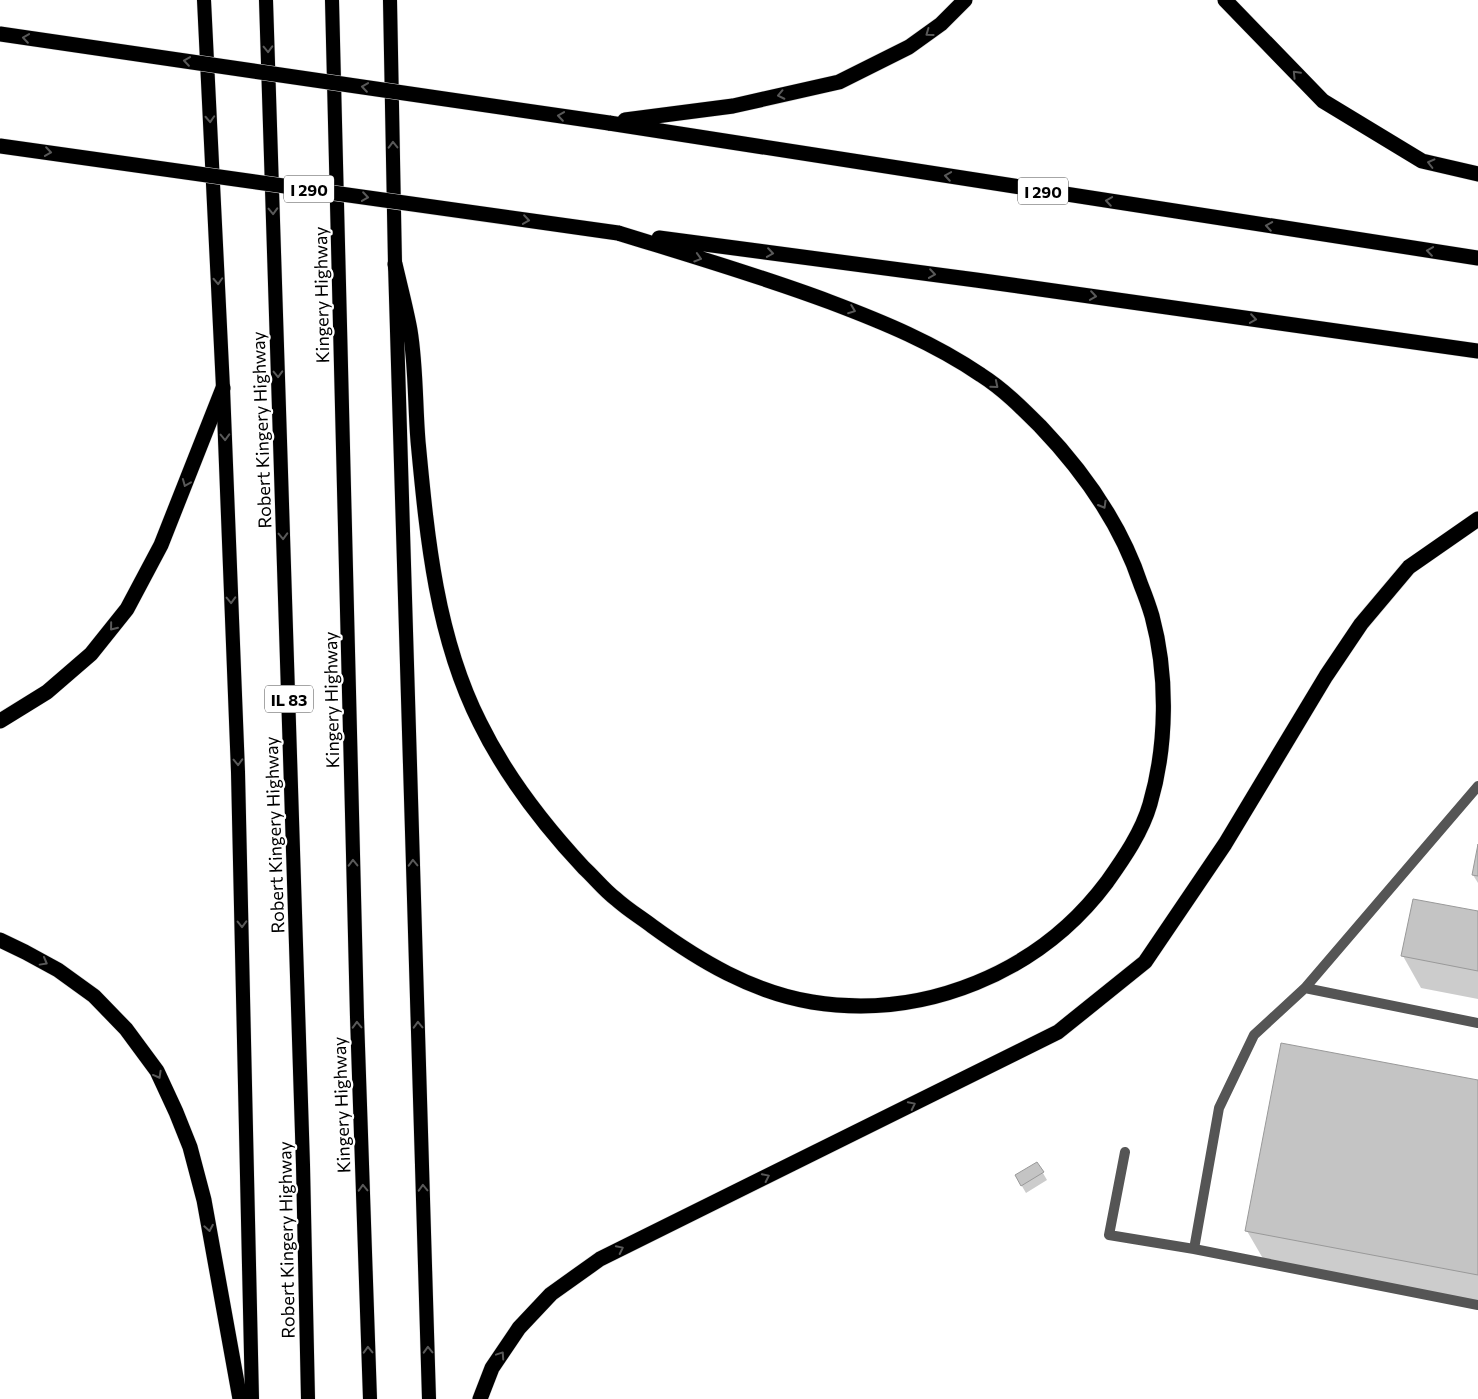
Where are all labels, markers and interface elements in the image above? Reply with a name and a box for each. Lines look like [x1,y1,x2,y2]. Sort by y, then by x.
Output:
one-way arrow [925,27,935,36]
one-way arrow [22,33,30,44]
one-way arrow [263,45,273,53]
one-way arrow [183,57,192,67]
one-way arrow [1293,70,1302,79]
one-way arrow [361,82,369,93]
one-way arrow [776,89,785,100]
one-way arrow [556,111,565,121]
one-way arrow [205,115,216,123]
one-way arrow [387,141,398,149]
one-way arrow [44,147,53,157]
one-way arrow [1427,158,1435,168]
one-way arrow [944,171,952,182]
road number: I 290 [284,175,334,202]
road number: I 290 [1018,178,1068,205]
one-way arrow [361,191,369,202]
one-way arrow [1104,197,1113,207]
one-way arrow [268,208,278,215]
one-way arrow [522,214,530,225]
one-way arrow [1265,222,1274,232]
street label: Kingery Highway [309,226,333,364]
one-way arrow [767,247,775,258]
one-way arrow [1425,247,1434,257]
one-way arrow [693,252,702,262]
one-way arrow [928,268,936,279]
one-way arrow [213,278,223,285]
one-way arrow [1088,291,1097,301]
one-way arrow [847,304,856,314]
one-way arrow [1249,314,1258,324]
street label: Robert Kingery Highway [247,331,275,529]
one-way arrow [273,370,283,378]
one-way arrow [989,380,998,388]
one-way arrow [220,434,230,441]
one-way arrow [182,478,192,486]
one-way arrow [1097,500,1107,509]
one-way arrow [278,532,289,540]
one-way arrow [226,596,237,604]
one-way arrow [110,621,118,630]
street label: Kingery Highway [319,631,343,769]
road number: IL 83 [265,686,313,712]
street label: Robert Kingery Highway [260,736,288,934]
one-way arrow [232,758,243,766]
one-way arrow [348,859,358,866]
one-way arrow [408,859,419,867]
one-way arrow [236,921,247,929]
one-way arrow [38,956,47,966]
one-way arrow [352,1021,362,1029]
one-way arrow [413,1021,424,1029]
street label: Kingery Highway [328,1036,354,1174]
one-way arrow [152,1069,162,1078]
one-way arrow [906,1101,915,1111]
street label: Robert Kingery Highway [273,1141,299,1339]
one-way arrow [761,1173,770,1183]
one-way arrow [357,1184,368,1192]
one-way arrow [418,1184,428,1192]
one-way arrow [203,1223,213,1232]
one-way arrow [615,1245,624,1255]
one-way arrow [363,1346,373,1354]
one-way arrow [423,1346,433,1354]
one-way arrow [495,1351,504,1361]

